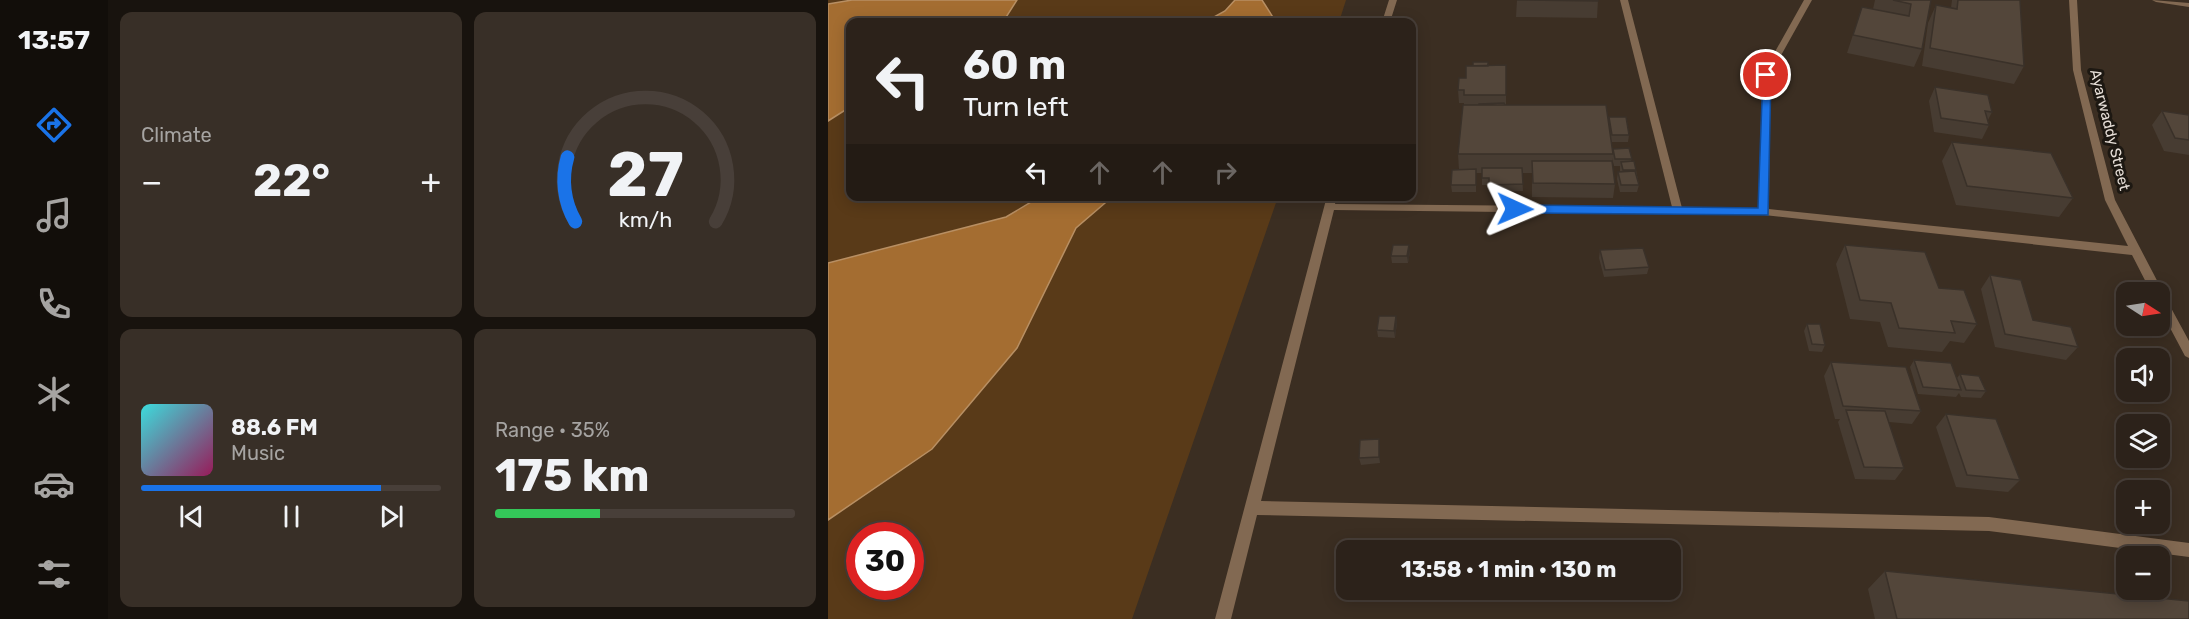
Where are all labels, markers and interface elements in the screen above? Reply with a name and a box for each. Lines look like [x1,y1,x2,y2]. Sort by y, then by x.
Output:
text: 13:57 [18,24,90,56]
text: 60 m [963,40,1066,90]
icon: left [864,42,942,120]
pin [1740,49,1791,100]
icon: arrive [1749,58,1782,91]
street label: Ayarwaddy Street [2086,67,2134,193]
text: Turn left [963,91,1068,123]
icon: directions [33,104,75,146]
text: Climate [141,123,212,147]
text: 27 [607,138,683,212]
text: 22° [253,154,330,207]
icon: left [1020,156,1053,189]
icon: ahead [1083,156,1116,189]
icon: ahead [1146,156,1179,189]
icon: right [1209,156,1242,189]
text: − [141,162,162,201]
text: + [420,162,441,201]
position arrow [1483,177,1547,241]
icon: music [33,194,75,236]
text: km/h [618,207,672,232]
north arrow [2116,282,2170,336]
map controls [2116,282,2170,600]
icon: phone [33,283,75,325]
button: sound [2116,348,2170,402]
icon: climate [33,373,75,415]
text: 88.6 FM [231,414,318,441]
button: layers [2116,414,2170,468]
text: Range · 35% [495,418,610,442]
text: Music [231,441,285,465]
text: 175 km [495,449,649,502]
icon: car [33,463,75,505]
button: + [2116,480,2170,534]
icon: previous [175,500,208,533]
icon: pause [275,500,308,533]
icon: next [375,500,408,533]
speed limit sign: 30 [846,522,924,600]
button: − [2116,546,2170,600]
icon: filters [33,553,75,595]
text: 13:58 · 1 min · 130 m [1401,556,1616,583]

